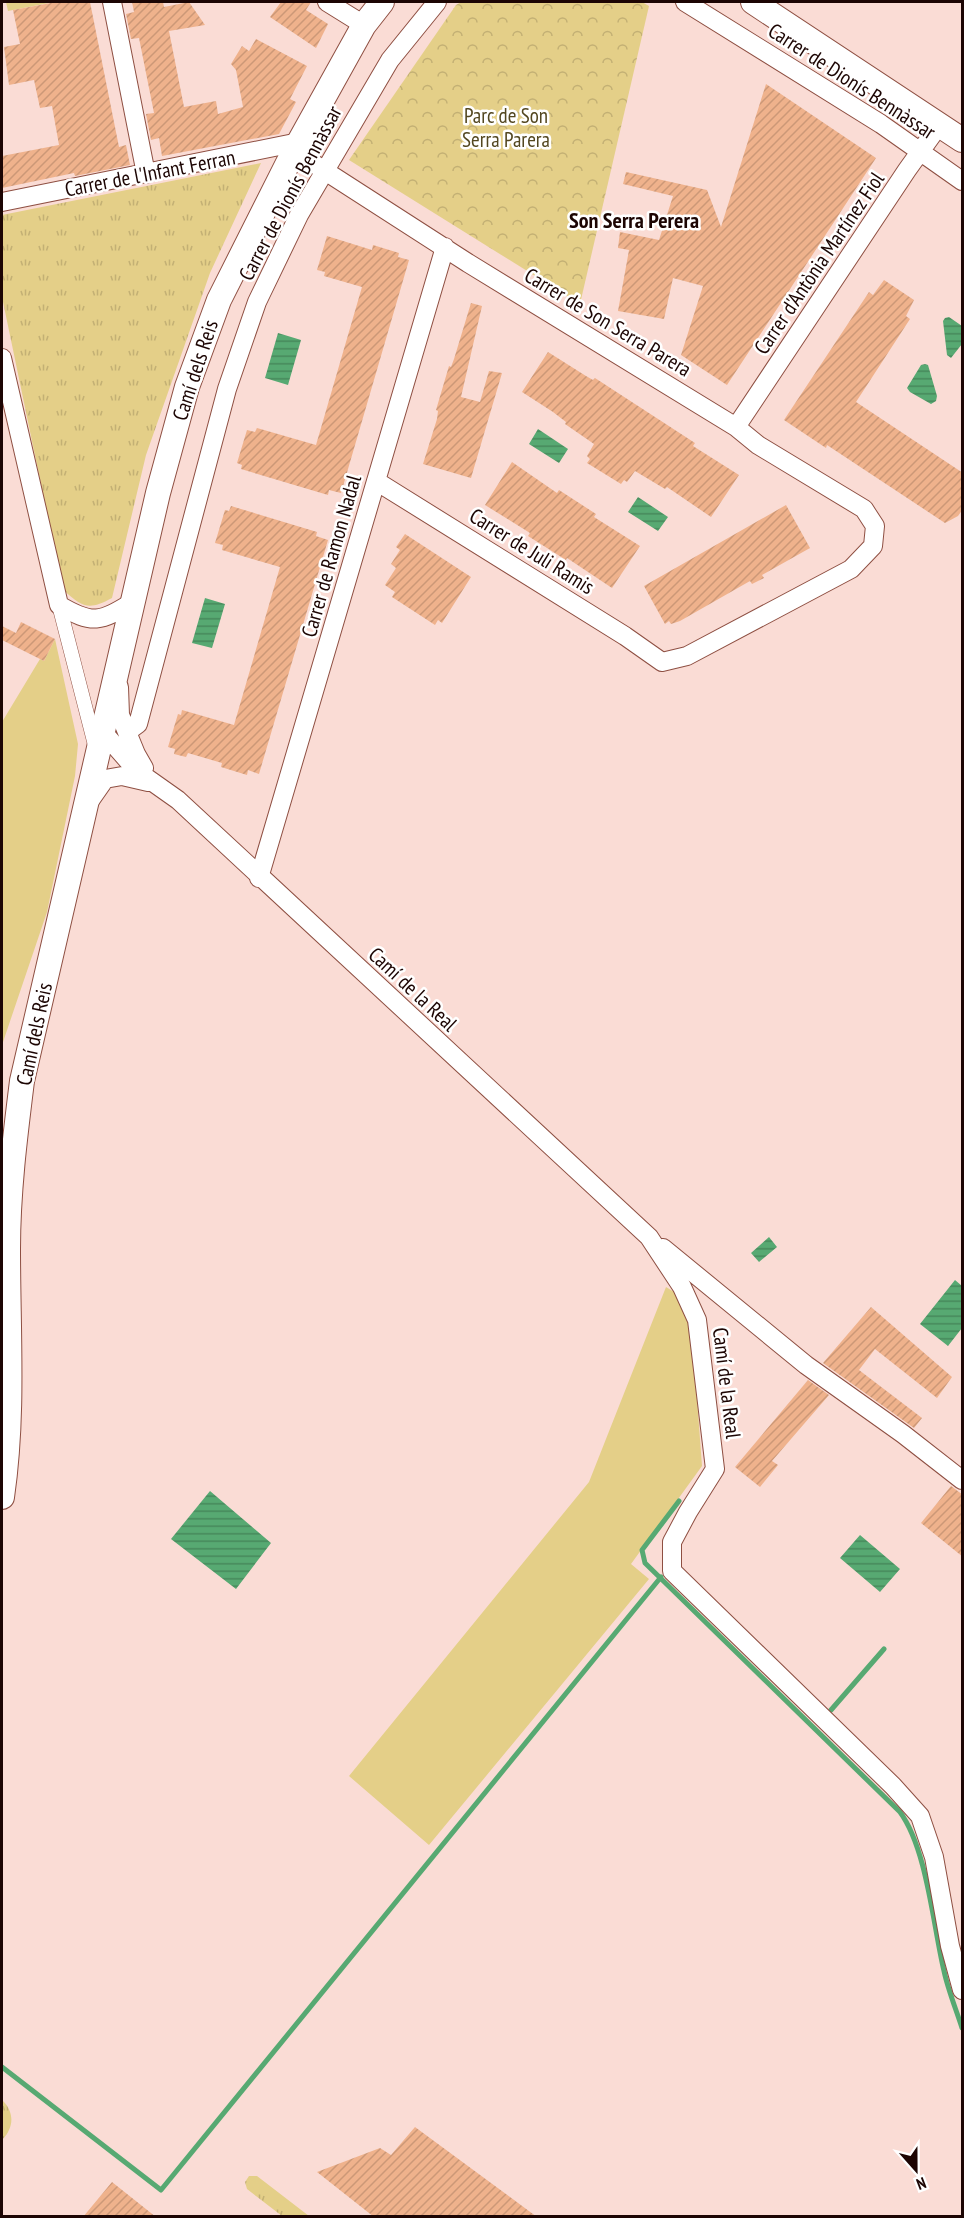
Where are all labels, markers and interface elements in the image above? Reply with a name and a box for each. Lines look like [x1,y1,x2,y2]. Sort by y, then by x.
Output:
street label: Carrer de Dionís Bennàssar [763,17,941,145]
street label: Carrer de Dionís Bennàssar [233,101,348,285]
park label: Parc de Son Serra Parera [462,102,550,153]
street label: Carrer de l'Infant Ferran [63,143,237,203]
street label: Carrer d'Antònia Martínez Fiol [748,167,890,359]
district label: Son Serra Perera [569,206,699,234]
street label: Carrer de Son Serra Parera [520,261,696,383]
street label: Camí dels Reis [166,316,224,424]
street label: Carrer de Ramon Nadal [295,472,367,640]
street label: Carrer de Juli Ramis [465,502,599,600]
street label: Camí de la Real [363,941,463,1037]
street label: Camí dels Reis [10,980,58,1088]
street label: Camí de la Real [707,1326,747,1440]
north arrow [886,2140,946,2200]
text: N [914,2173,929,2195]

